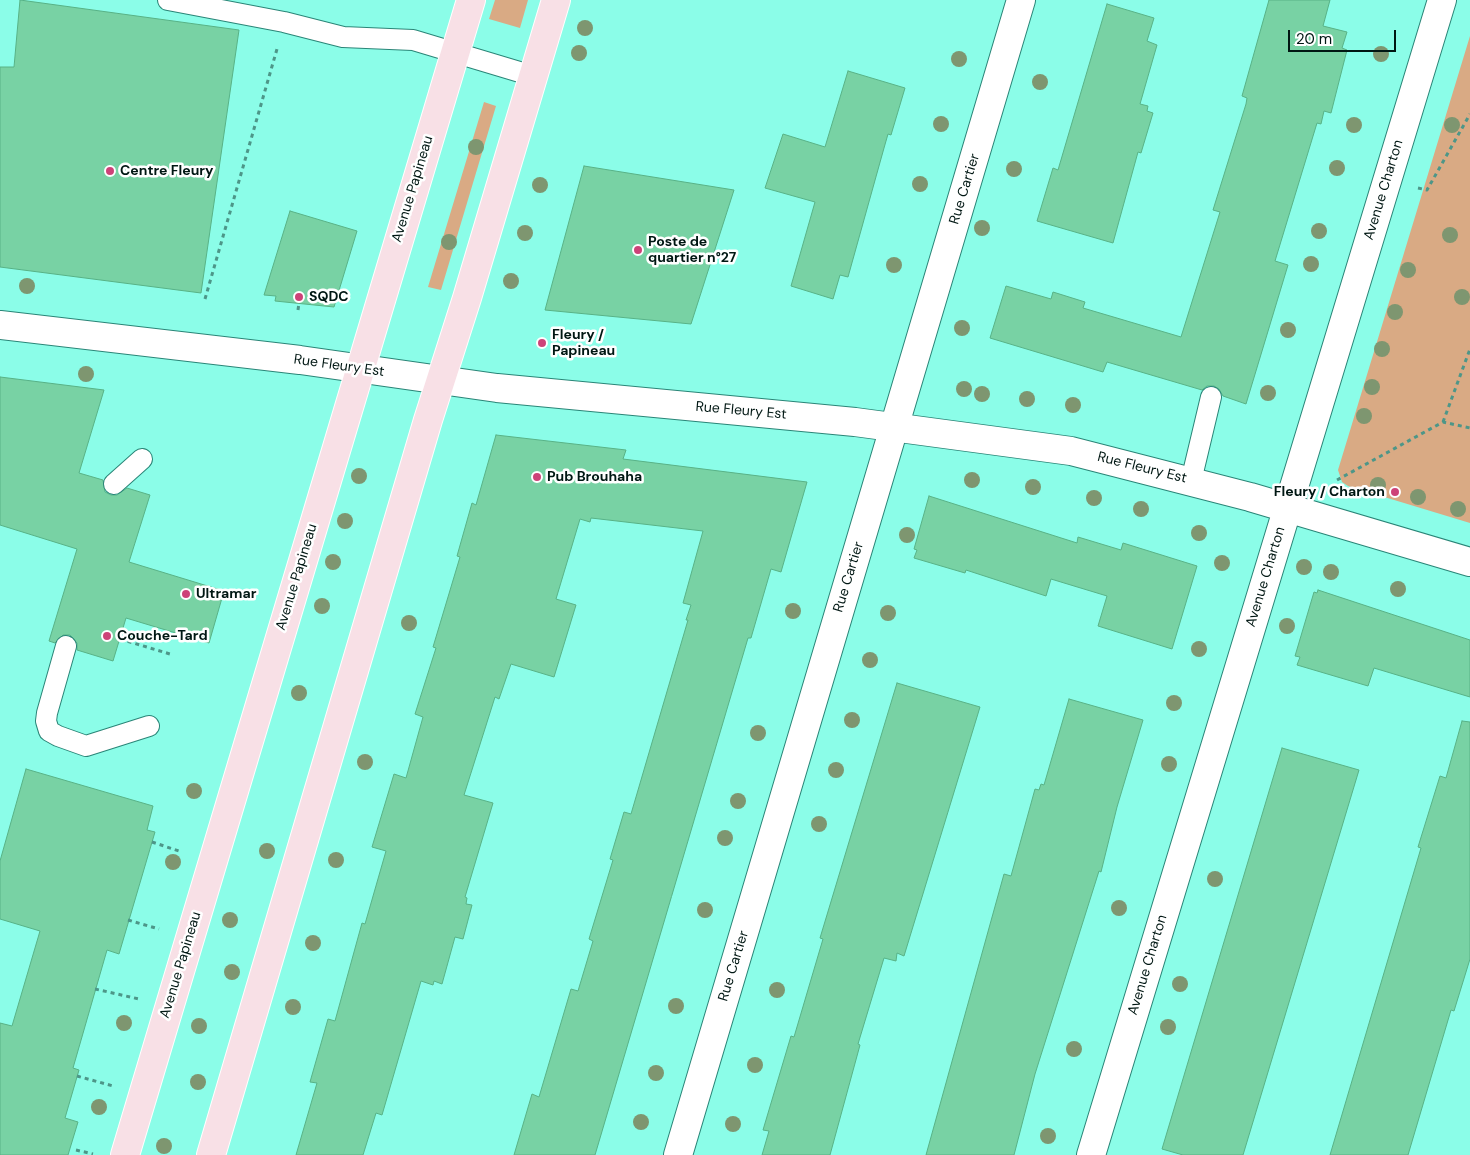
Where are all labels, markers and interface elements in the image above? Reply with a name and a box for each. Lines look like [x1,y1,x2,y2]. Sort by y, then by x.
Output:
scale bar [1290,20,1398,52]
text: 20 m [1296,29,1332,49]
street label: Avenue Papineau [389,134,437,244]
street label: Avenue Charton [1361,138,1407,242]
street label: Rue Cartier [946,152,984,226]
place label: Centre Fleury [120,163,214,179]
marker: Centre Fleury [104,165,116,177]
place label: Poste de quartier n°27 [648,234,736,266]
marker: Poste de quartier n°27 [632,244,644,256]
place label: SQDC [309,289,349,305]
marker: SQDC [293,291,305,303]
place label: Fleury / Papineau [552,327,615,360]
marker: Fleury / Papineau [536,337,548,349]
street label: Rue Fleury Est [293,351,385,381]
street label: Rue Fleury Est [695,399,787,423]
street label: Rue Fleury Est [1096,449,1188,487]
place label: Pub Brouhaha [547,469,642,485]
marker: Pub Brouhaha [531,471,543,483]
place label: Fleury / Charton [1274,484,1385,500]
marker: Fleury / Charton [1389,486,1401,498]
street label: Avenue Papineau [273,522,321,632]
street label: Avenue Charton [1243,525,1289,629]
street label: Rue Cartier [830,540,868,614]
place label: Ultramar [196,586,256,602]
marker: Ultramar [180,588,192,600]
place label: Couche-Tard [117,628,208,644]
marker: Couche-Tard [101,630,113,642]
street label: Avenue Papineau [157,910,205,1020]
street label: Avenue Charton [1125,913,1171,1017]
street label: Rue Cartier [715,929,753,1003]

